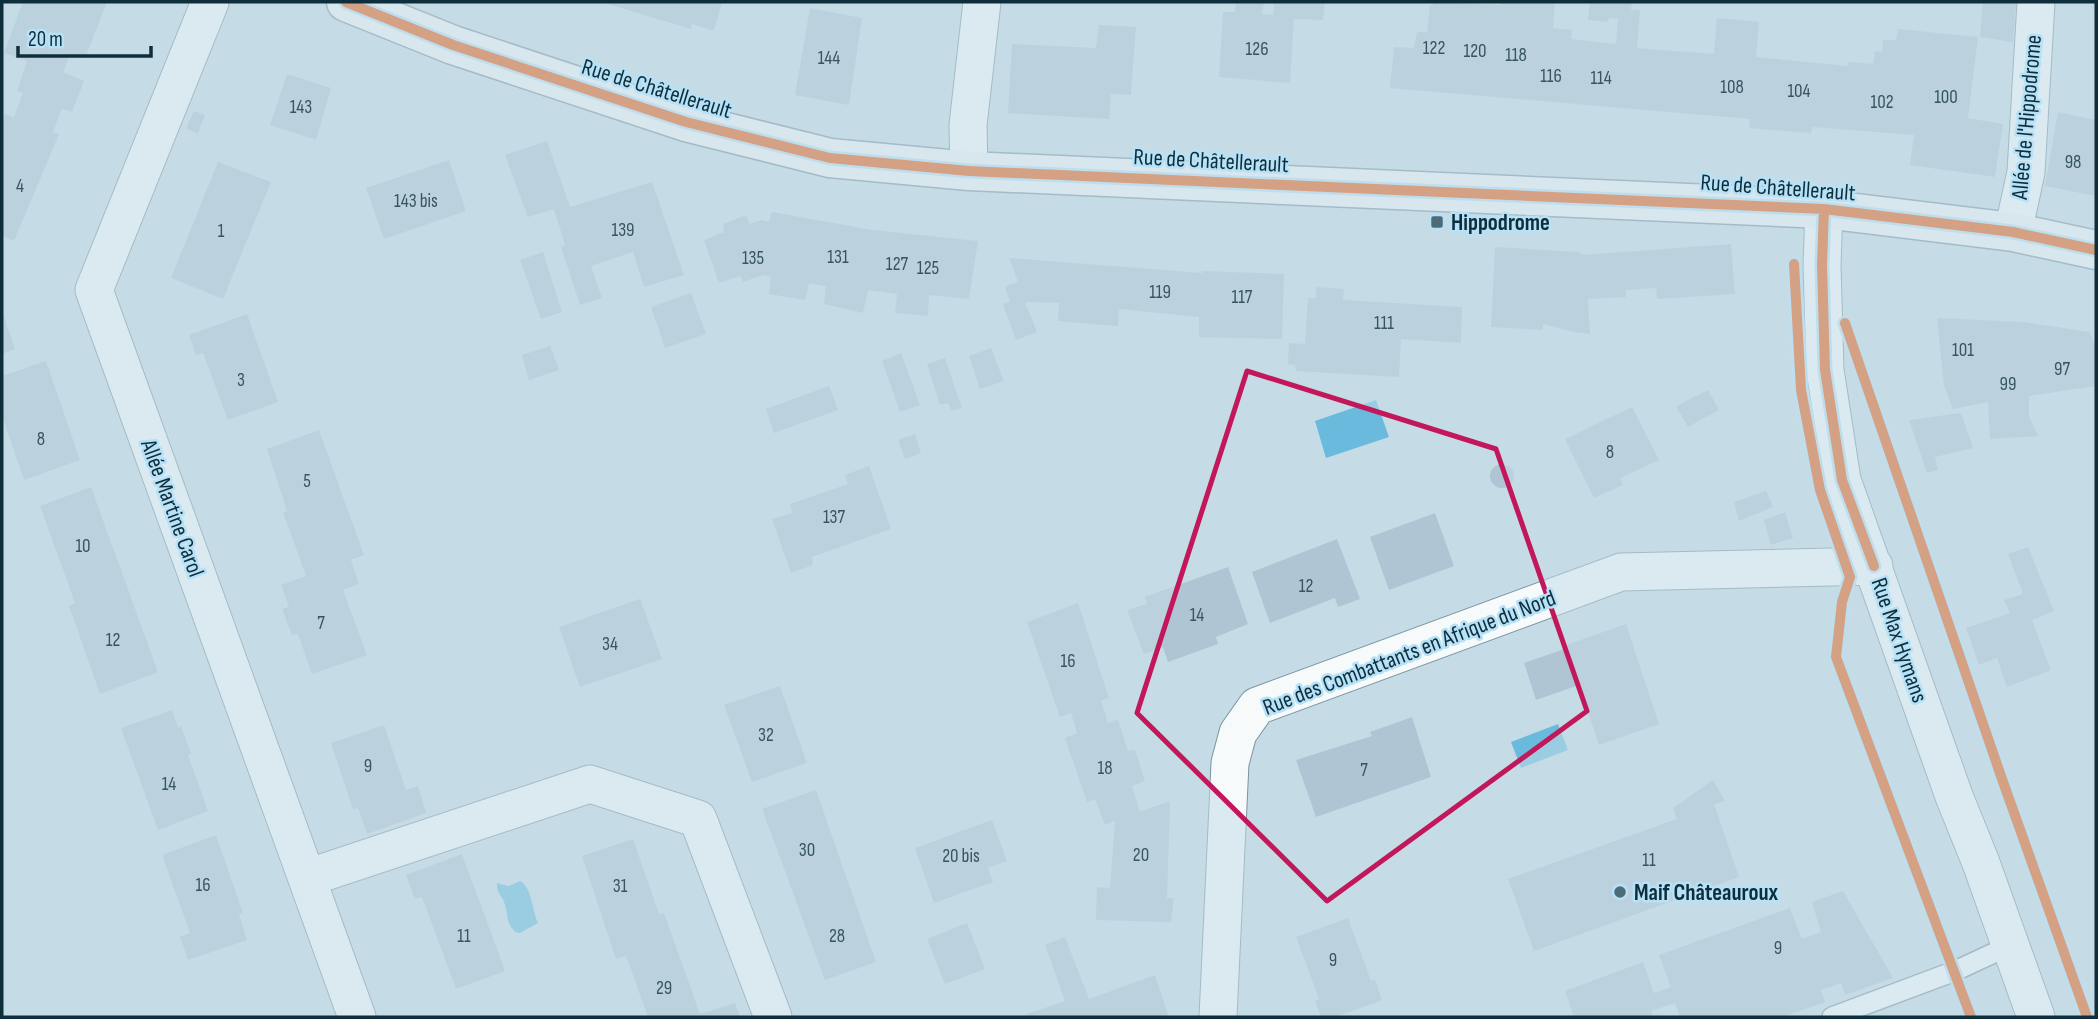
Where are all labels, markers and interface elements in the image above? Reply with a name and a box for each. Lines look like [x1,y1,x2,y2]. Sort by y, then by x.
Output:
scale bar [18,14,150,58]
text: 20 m [28,27,63,52]
street label: Allée de l'Hippodrome [2006,34,2048,202]
house number: 122 [1423,37,1445,60]
house number: 126 [1245,38,1269,61]
house number: 120 [1463,40,1487,63]
house number: 118 [1505,44,1527,67]
house number: 144 [818,47,840,70]
street label: Rue de Châtellerault [578,53,735,125]
house number: 116 [1540,65,1562,88]
house number: 114 [1590,67,1612,90]
house number: 108 [1720,76,1744,99]
house number: 104 [1787,80,1811,103]
house number: 100 [1934,86,1958,109]
house number: 102 [1871,91,1893,114]
house number: 143 [290,96,312,119]
street label: Rue de Châtellerault [1133,143,1289,179]
house number: 98 [2065,151,2081,174]
street label: Rue de Châtellerault [1699,169,1856,207]
house number: 4 [16,175,24,198]
house number: 143 bis [394,190,438,213]
place label: Hippodrome [1451,209,1550,237]
marker: Hippodrome [1429,214,1445,230]
house number: 139 [611,219,635,242]
house number: 1 [218,220,225,243]
house number: 131 [827,246,849,269]
house number: 135 [742,247,764,270]
house number: 127 [886,253,909,276]
house number: 125 [917,257,939,280]
house number: 119 [1149,281,1171,304]
house number: 117 [1232,286,1253,309]
house number: 111 [1374,312,1394,335]
house number: 101 [1952,339,1974,362]
house number: 97 [2054,358,2070,381]
house number: 3 [237,369,245,392]
house number: 99 [2000,373,2016,396]
house number: 8 [37,428,45,451]
street label: Allée Martine Carol [134,435,210,581]
house number: 8 [1606,441,1614,464]
house number: 5 [303,470,311,493]
house number: 137 [823,506,846,529]
house number: 10 [75,535,91,558]
street label: Rue Max Hymans [1865,574,1933,706]
house number: 12 [1299,575,1313,598]
street label: Rue des Combattants en Afrique du Nord [1259,584,1560,722]
house number: 14 [1190,604,1204,627]
house number: 7 [317,612,325,635]
house number: 12 [106,629,120,652]
house number: 34 [602,633,618,656]
house number: 16 [1061,650,1075,673]
house number: 32 [758,724,774,747]
house number: 9 [364,755,372,778]
house number: 18 [1098,757,1112,780]
house number: 7 [1360,759,1368,782]
house number: 14 [162,773,176,796]
house number: 30 [799,839,815,862]
house number: 20 [1133,844,1149,867]
house number: 20 bis [942,845,980,868]
house number: 11 [1642,849,1656,872]
house number: 16 [196,874,210,897]
house number: 31 [613,875,628,898]
place label: Maif Châteauroux [1634,879,1779,907]
marker: Maif Châteauroux [1612,884,1628,900]
house number: 11 [457,925,471,948]
house number: 28 [829,925,845,948]
house number: 9 [1774,937,1782,960]
house number: 9 [1329,949,1337,972]
house number: 29 [656,977,672,1000]

